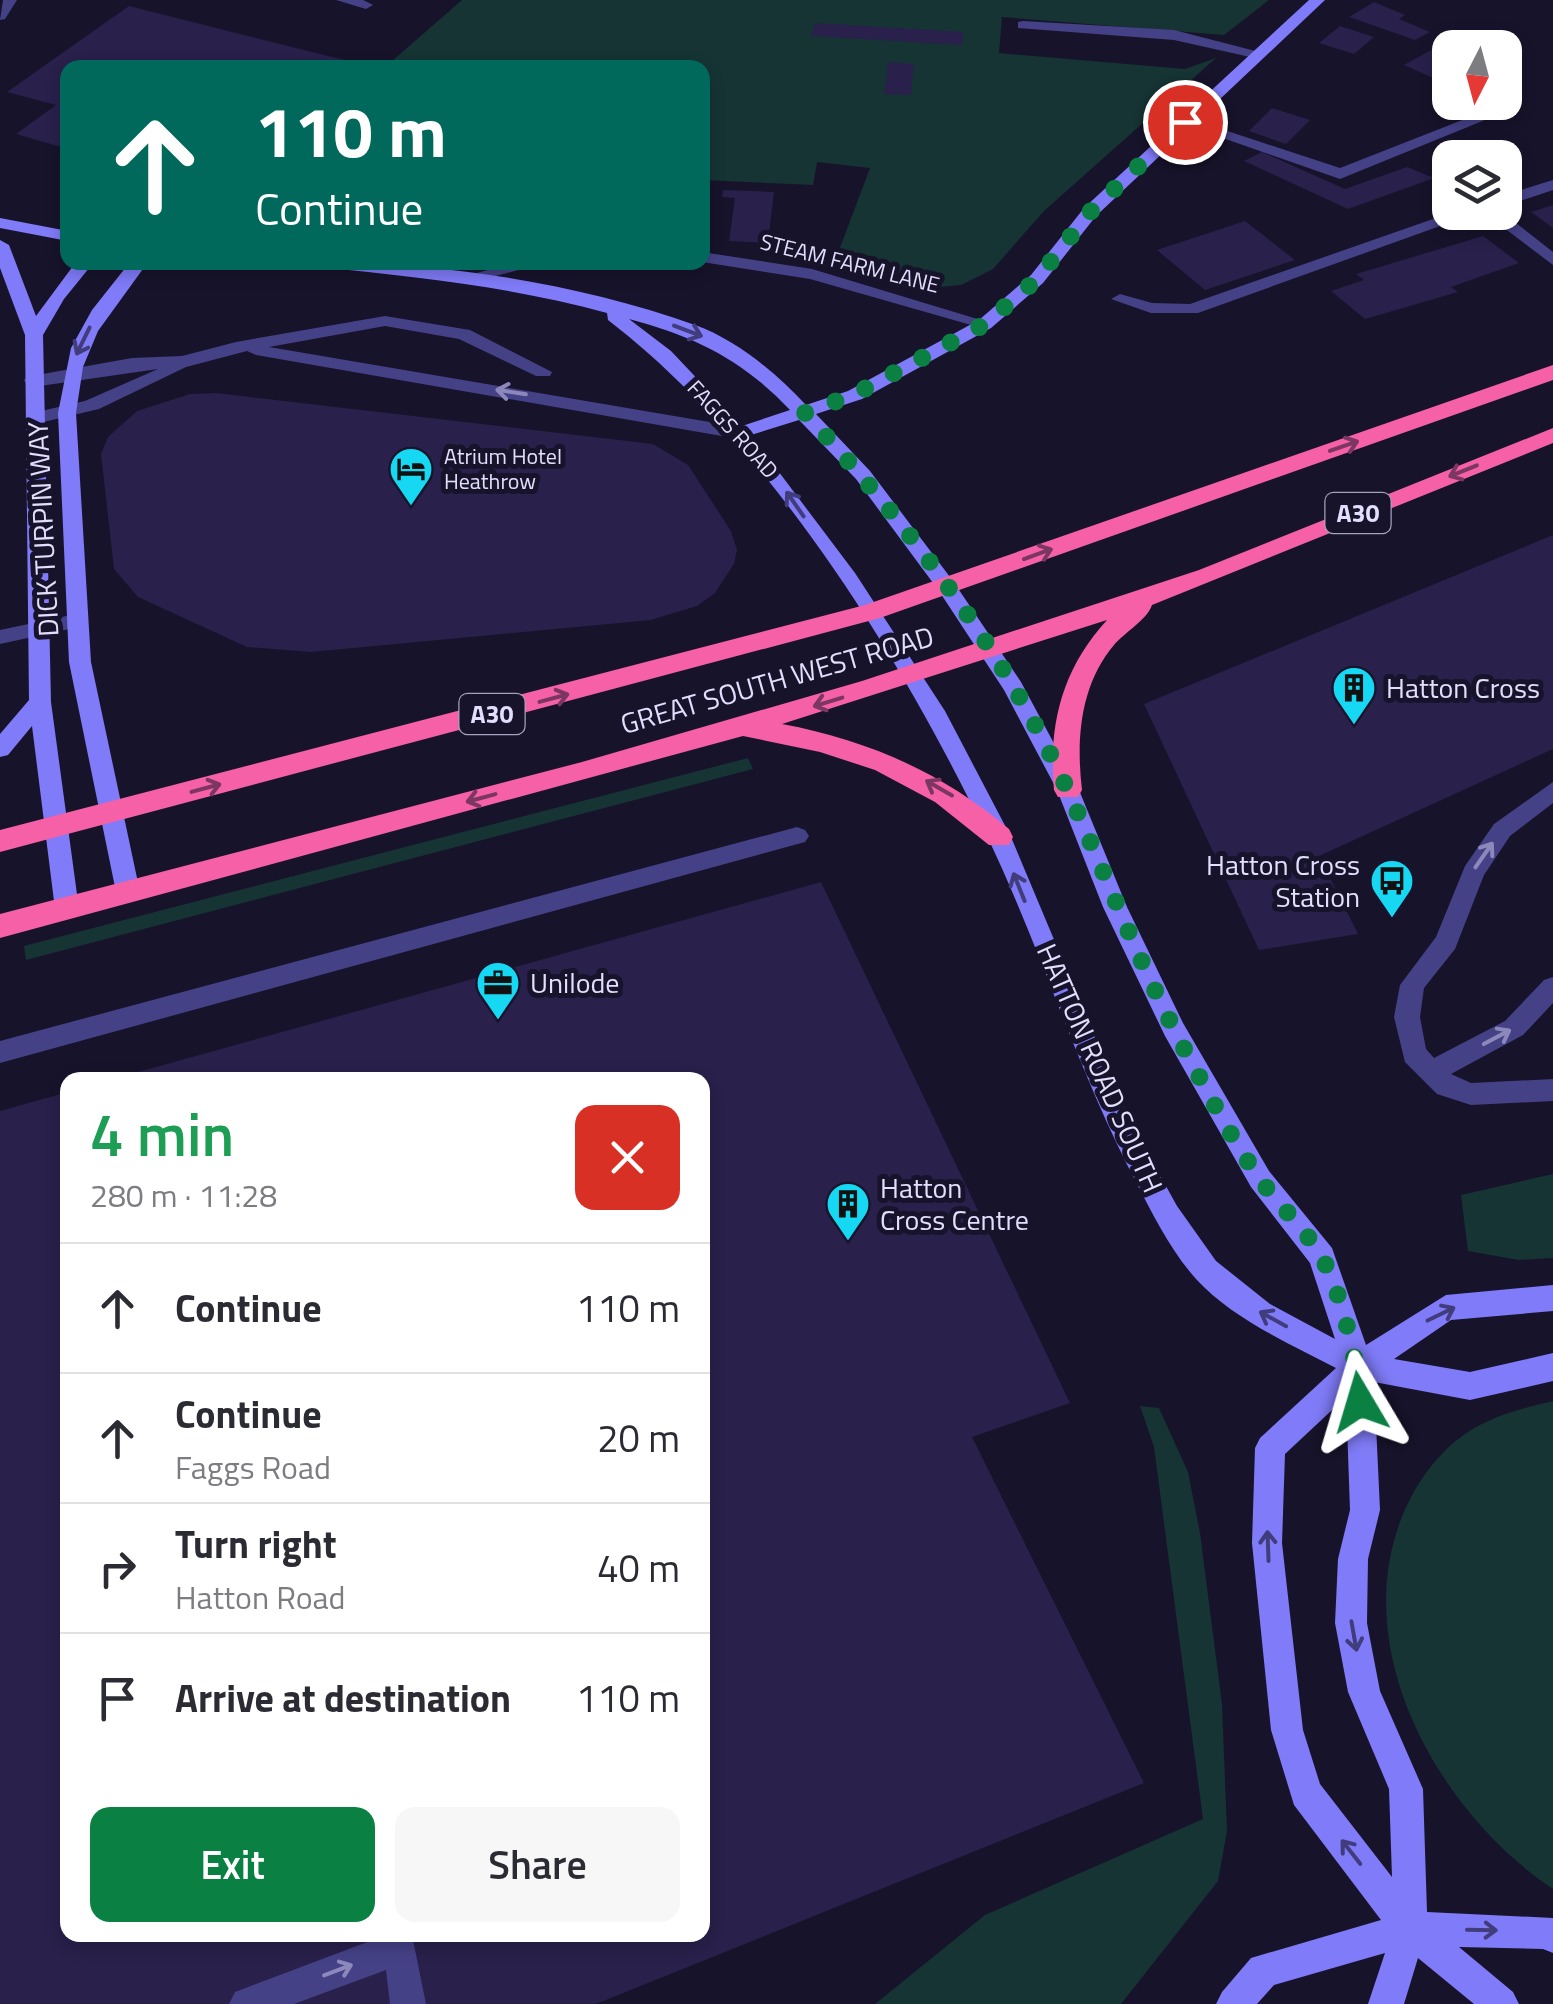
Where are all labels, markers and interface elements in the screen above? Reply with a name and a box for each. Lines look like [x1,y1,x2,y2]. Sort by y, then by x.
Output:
north arrow [1432,30,1522,120]
map controls [1432,30,1522,230]
text: 110 m [255,78,447,184]
pin [1143,80,1228,165]
icon: arrive [1158,95,1213,150]
icon: ahead [90,100,220,230]
button: layers [1432,140,1522,230]
text: Continue [255,174,423,242]
street label: STEAM FARM LANE [757,224,943,302]
one-way arrow [671,323,702,341]
one-way arrow [73,325,92,355]
street label: FAGGS ROAD [679,372,787,486]
one-way arrow [496,382,528,401]
street label: DICK TURPIN WAY [15,420,70,638]
one-way arrow [1328,435,1360,453]
place label: Atrium Hotel Heathrow [444,439,562,498]
hotel icon: Atrium Hotel Heathrow [388,446,434,507]
one-way arrow [1448,464,1478,482]
one-way arrow [785,491,806,518]
road number: A30 [1326,493,1390,533]
one-way arrow [1021,544,1052,562]
street label: GREAT SOUTH WEST ROAD [615,614,939,745]
building icon: Hatton Cross [1331,665,1377,726]
place label: Hatton Cross [1386,666,1540,709]
one-way arrow [538,687,569,706]
road number: A30 [460,694,524,734]
one-way arrow [812,694,844,712]
one-way arrow [189,778,221,796]
one-way arrow [925,778,955,798]
one-way arrow [466,789,497,808]
one-way arrow [1473,842,1494,870]
place label: Hatton Cross Station [1206,843,1360,918]
bus stop icon: Hatton Cross Station [1369,858,1415,919]
one-way arrow [1009,872,1027,903]
street label: HATTON ROAD SOUTH [1026,936,1175,1199]
office icon: Unilode [475,960,521,1021]
place label: Unilode [530,961,619,1004]
one-way arrow [1481,1027,1511,1047]
text: 4 min [90,1088,234,1179]
button: close [575,1105,680,1210]
place label: Hatton Cross Centre [880,1166,1029,1241]
text: 280 m · 11:28 [90,1171,277,1219]
building icon: Hatton Cross Centre [825,1181,871,1242]
text: Continue [175,1279,322,1337]
text: 110 m [576,1279,680,1337]
icon: ahead [90,1281,145,1336]
one-way arrow [1425,1304,1455,1323]
one-way arrow [1259,1309,1288,1329]
position arrow [1308,1350,1412,1454]
text: Continue [175,1385,322,1443]
text: 20 m [597,1409,680,1467]
icon: ahead [90,1411,145,1466]
text: Faggs Road [175,1443,331,1491]
text: Turn right [175,1515,337,1573]
one-way arrow [1258,1530,1277,1562]
text: 40 m [597,1539,680,1597]
icon: right [90,1541,145,1596]
text: Hatton Road [175,1573,346,1621]
one-way arrow [1345,1620,1364,1652]
text: Arrive at destination [175,1669,511,1727]
text: 110 m [576,1669,680,1727]
icon: arrive [90,1671,145,1726]
button: Exit [90,1807,375,1922]
button: Share [395,1807,680,1922]
one-way arrow [1340,1839,1362,1865]
one-way arrow [1466,1921,1498,1940]
one-way arrow [322,1960,353,1978]

